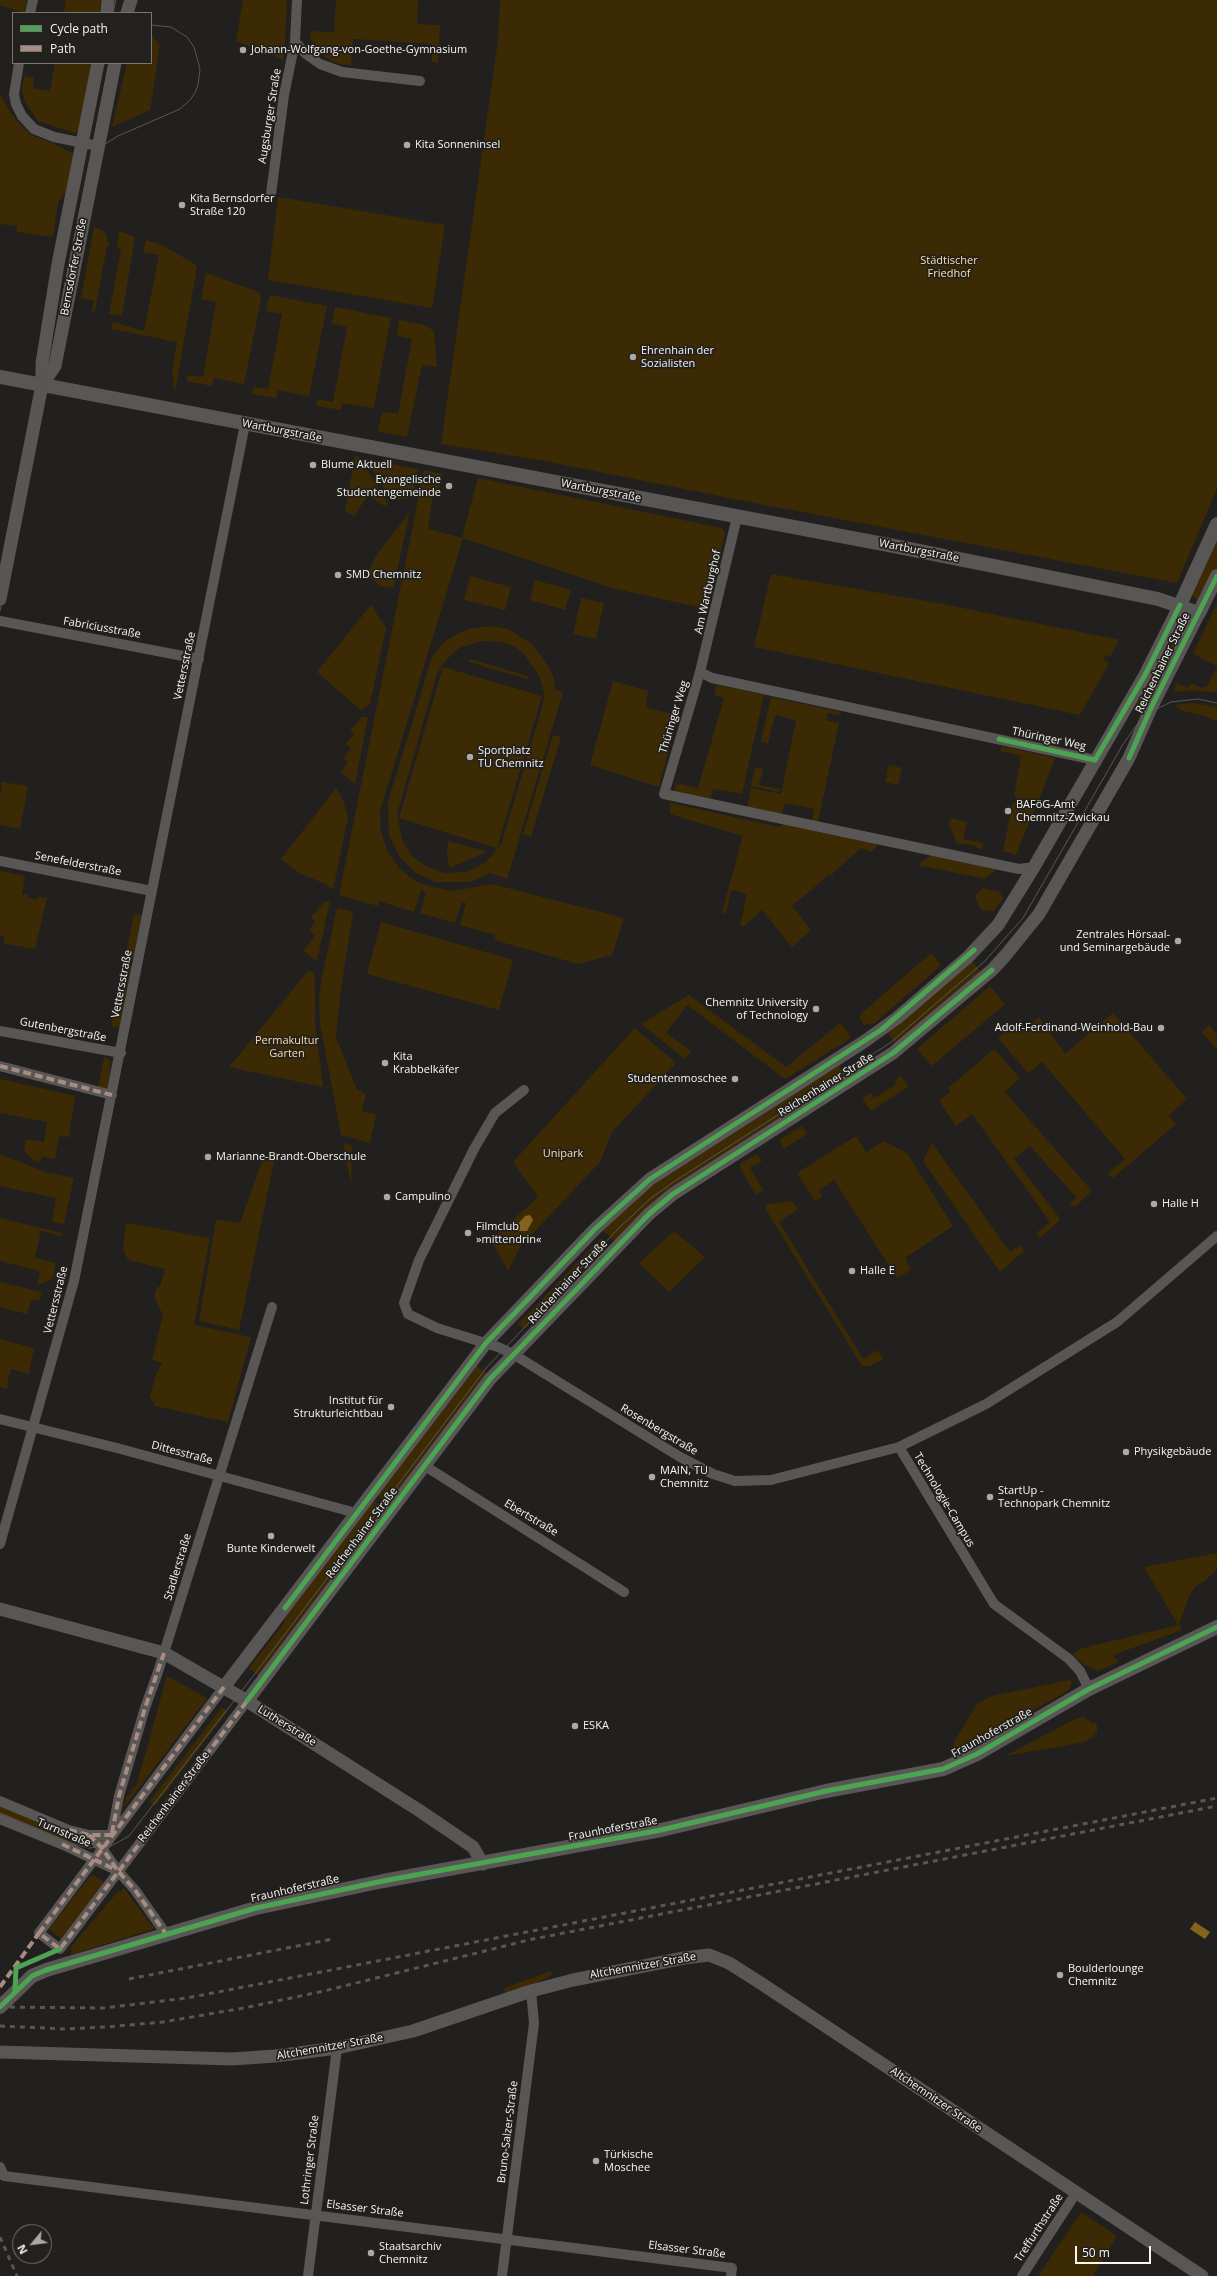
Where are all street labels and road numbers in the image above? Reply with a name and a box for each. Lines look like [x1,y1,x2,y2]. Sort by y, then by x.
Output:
street label: Augsburger Straße [256,68,284,164]
street label: Bernsdorfer Straße [58,217,90,317]
street label: Wartburgstraße [241,417,323,445]
street label: Wartburgstraße [560,477,642,505]
street label: Wartburgstraße [878,537,960,565]
street label: Am Wartburghof [692,549,724,635]
street label: Reichenhainer Straße [1133,611,1193,715]
street label: Fabriciusstraße [62,615,142,641]
street label: Vettersstraße [171,631,199,701]
street label: Thüringer Weg [657,679,691,755]
street label: Thüringer Weg [1011,725,1087,753]
street label: Senefelderstraße [34,849,122,879]
street label: Vettersstraße [109,949,135,1019]
street label: Gutenbergstraße [19,1015,107,1045]
street label: Reichenhainer Straße [776,1050,876,1120]
street label: Reichenhainer Straße [526,1237,610,1327]
street label: Vettersstraße [41,1265,71,1335]
street label: Rosenbergstraße [618,1402,700,1458]
street label: Dittesstraße [150,1438,214,1468]
street label: Technologie-Campus [911,1451,977,1549]
street label: Reichenhainer Straße [324,1485,400,1581]
street label: Ebertstraße [502,1497,560,1539]
street label: Stadlerstraße [162,1532,194,1602]
street label: Lutherstraße [255,1703,319,1749]
street label: Fraunhoferstraße [949,1705,1035,1761]
street label: Reichenhainer Straße [136,1749,212,1845]
street label: Fraunhoferstraße [567,1814,659,1844]
street label: Turnstraße [35,1816,93,1850]
street label: Fraunhoferstraße [250,1872,340,1906]
street label: Altchemnitzer Straße [589,1950,697,1982]
street label: Altchemnitzer Straße [276,2031,384,2063]
street label: Altchemnitzer Straße [888,2064,984,2136]
street label: Bruno-Salzer-Straße [495,2080,521,2184]
street label: Lothringer Straße [298,2114,322,2206]
street label: Treffurthstraße [1012,2191,1066,2265]
street label: Elsasser Straße [326,2198,404,2220]
street label: Elsasser Straße [648,2239,726,2261]

